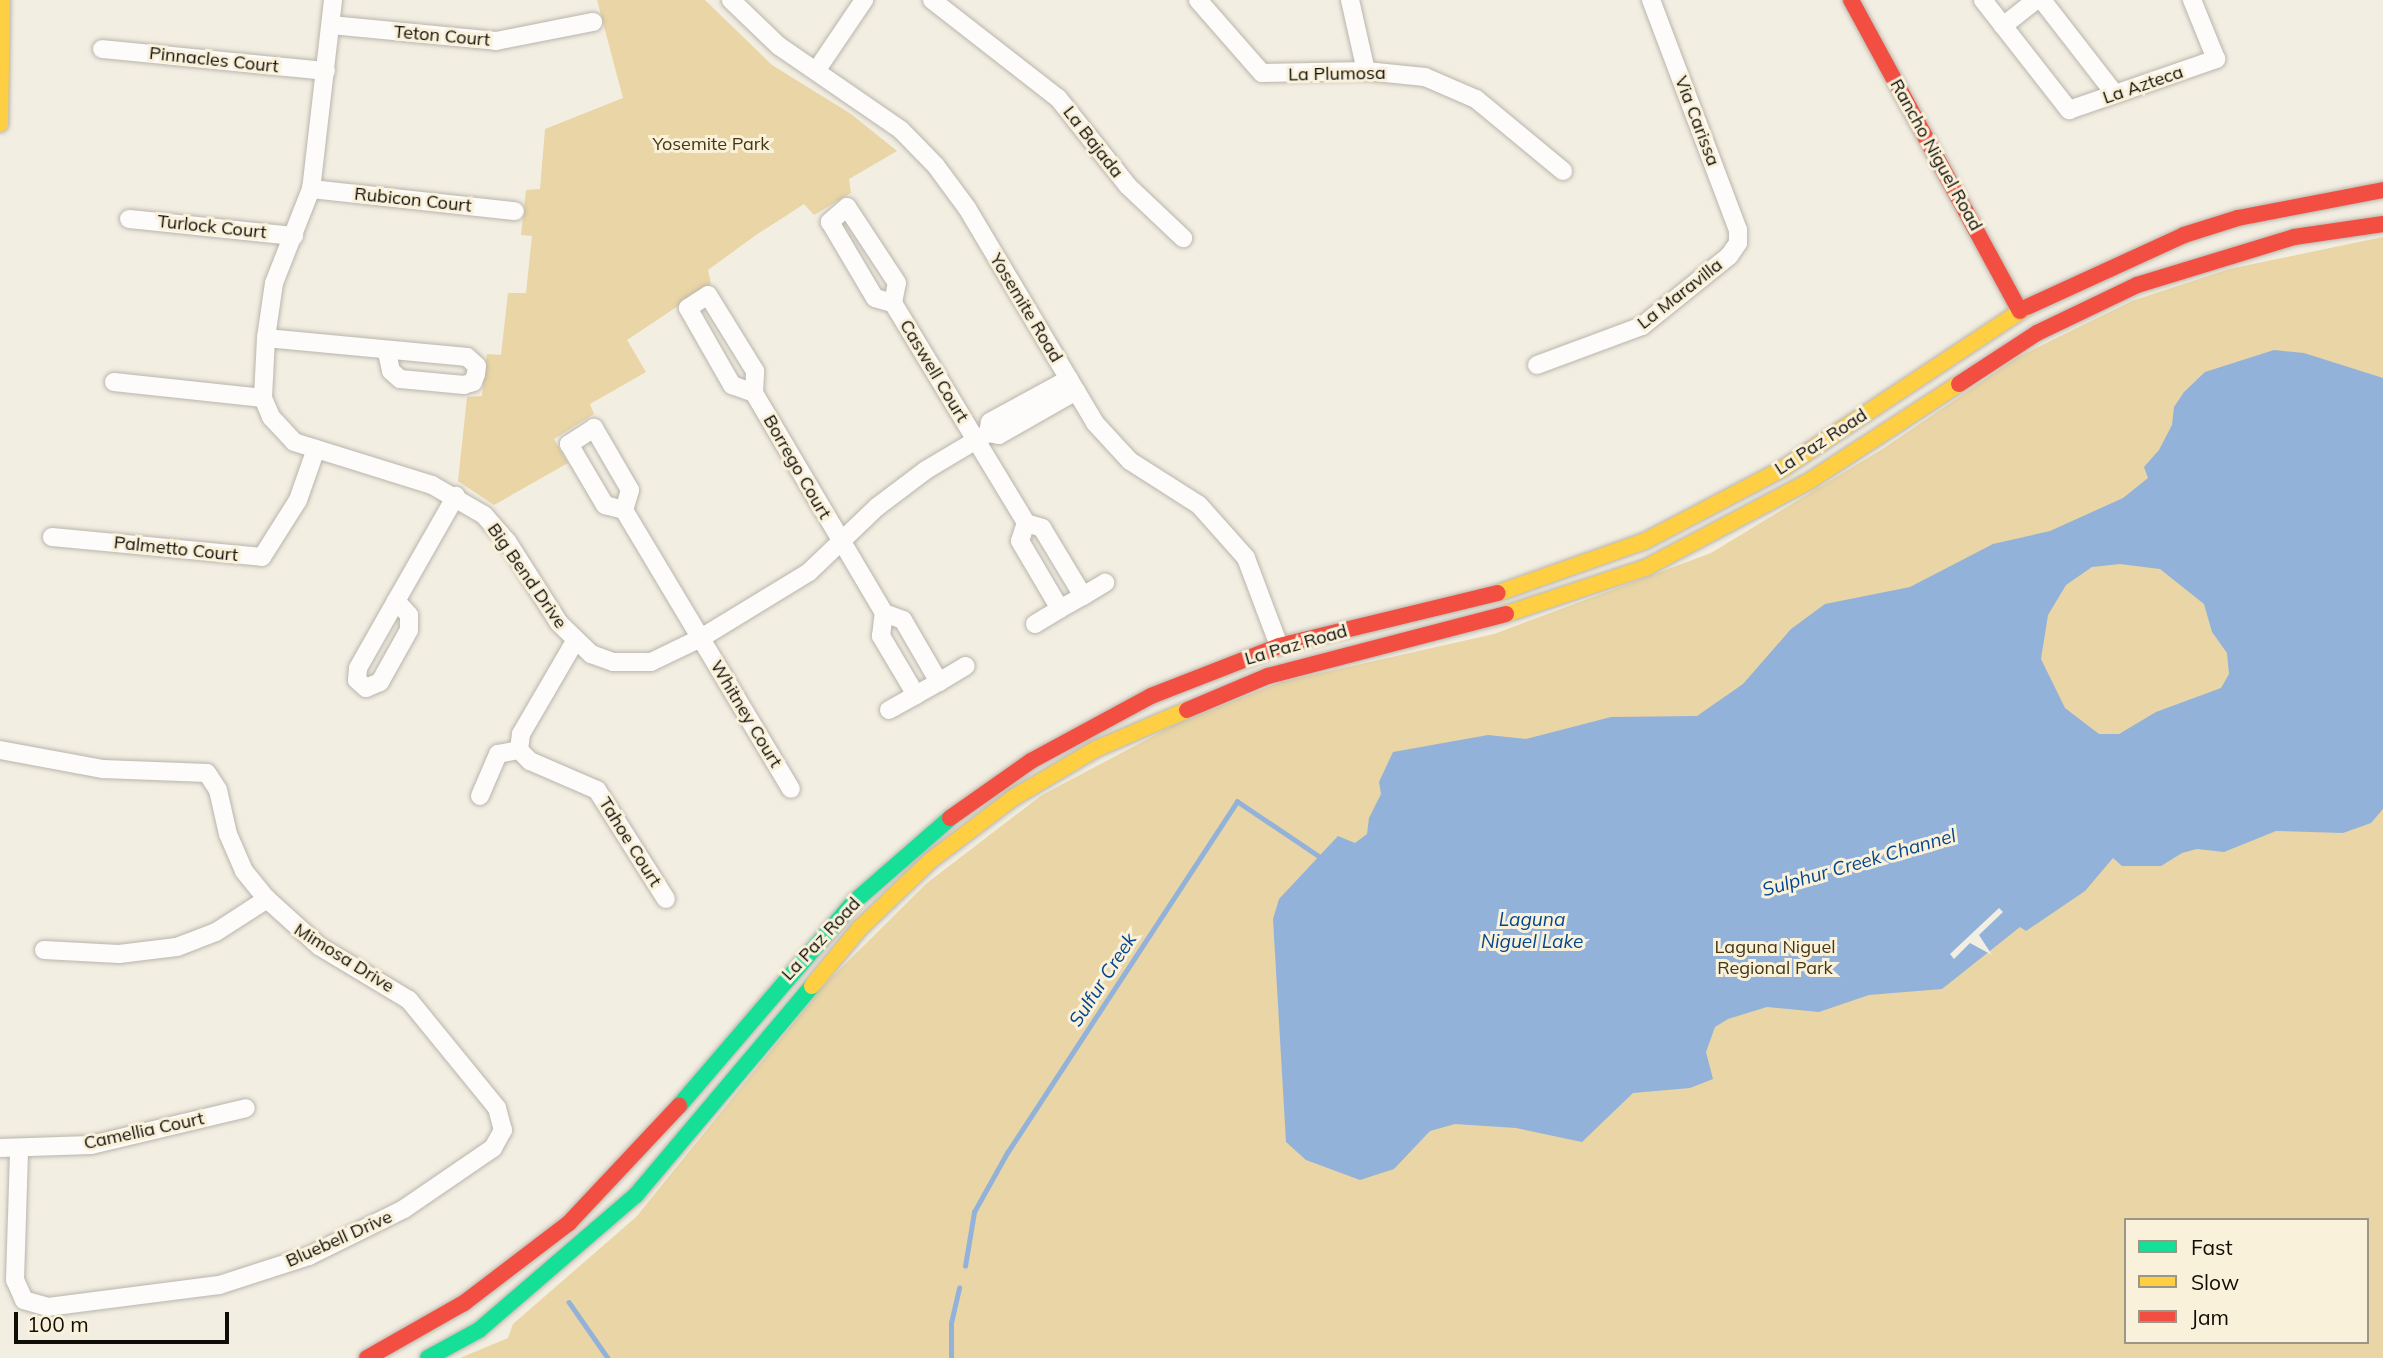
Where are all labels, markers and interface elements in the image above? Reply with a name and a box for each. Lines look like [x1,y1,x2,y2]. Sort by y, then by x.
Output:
street label: Teton Court [393,21,491,51]
street label: Pinnacles Court [148,42,280,78]
street label: La Azteca [2100,61,2186,109]
street label: La Plumosa [1288,62,1386,86]
street label: Via Carissa [1670,73,1724,169]
street label: Rancho Niguel Road [1885,75,1987,235]
street label: La Bajada [1058,102,1128,182]
park label: Yosemite Park [652,133,770,155]
street label: Rubicon Court [353,183,473,217]
street label: Turlock Court [156,211,268,243]
street label: Yosemite Road [985,250,1067,366]
street label: La Maravilla [1633,254,1727,334]
street label: Caswell Court [895,316,973,426]
street label: La Paz Road [1771,404,1871,480]
street label: Borrego Court [758,411,836,523]
street label: Big Bend Drive [483,519,571,633]
street label: Palmetto Court [113,532,239,566]
street label: La Paz Road [1242,620,1350,670]
street label: Whitney Court [706,656,786,772]
street label: Tahoe Court [594,793,666,891]
water label: Sulphur Creek Channel [1759,824,1959,902]
street label: La Paz Road [777,893,865,985]
water label: Laguna Niguel Lake [1481,909,1583,953]
street label: Mimosa Drive [290,919,398,997]
water label: Sulfur Creek [1064,929,1142,1031]
park label: Laguna Niguel Regional Park [1715,937,1835,979]
street label: Camellia Court [82,1108,206,1154]
street label: Bluebell Drive [283,1206,395,1272]
legend [2124,1218,2369,1344]
text: Fast [2191,1234,2233,1260]
text: Slow [2191,1269,2239,1295]
scale bar [18,1298,233,1342]
text: Jam [2191,1304,2229,1330]
text: 100 m [27,1311,89,1337]

